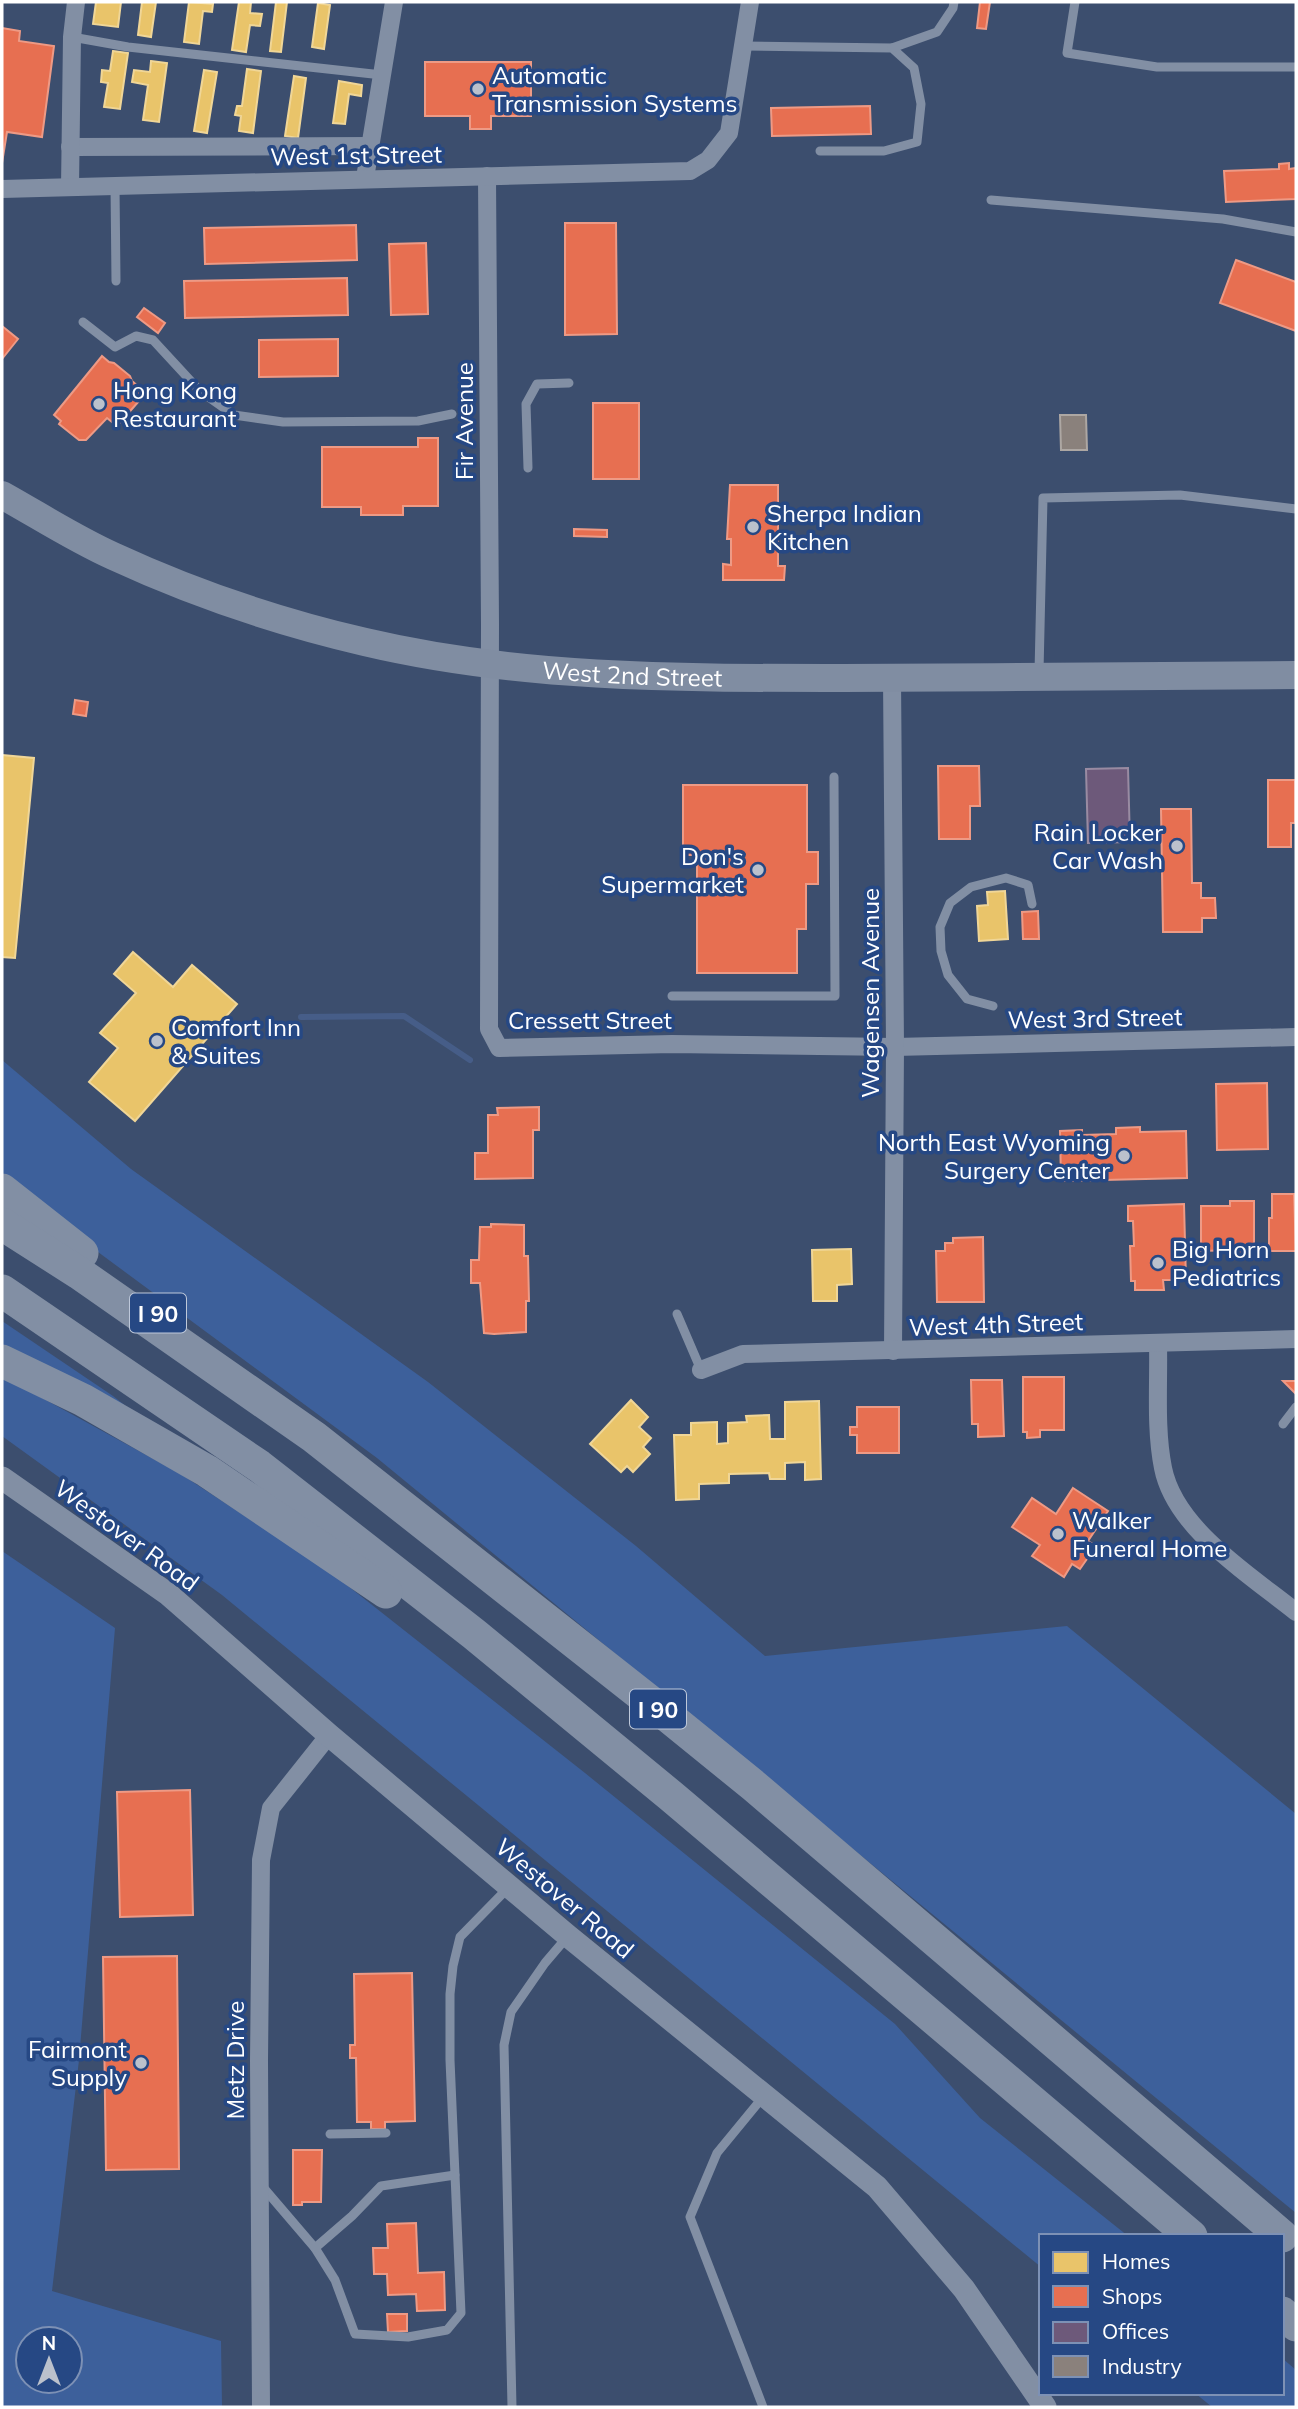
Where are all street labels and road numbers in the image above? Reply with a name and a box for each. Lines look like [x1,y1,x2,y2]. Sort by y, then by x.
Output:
street label: West 1st Street [270,139,442,171]
street label: Fir Avenue [449,362,479,480]
street label: West 2nd Street [541,655,722,693]
street label: Wagensen Avenue [855,888,885,1098]
street label: West 3rd Street [1007,1001,1183,1035]
street label: Cressett Street [508,1005,672,1035]
road number: I 90 [130,1294,186,1332]
street label: West 4th Street [908,1306,1084,1342]
street label: Westover Road [49,1472,205,1598]
road number: I 90 [630,1690,686,1728]
street label: Westover Road [490,1831,640,1965]
street label: Metz Drive [220,2001,250,2119]

